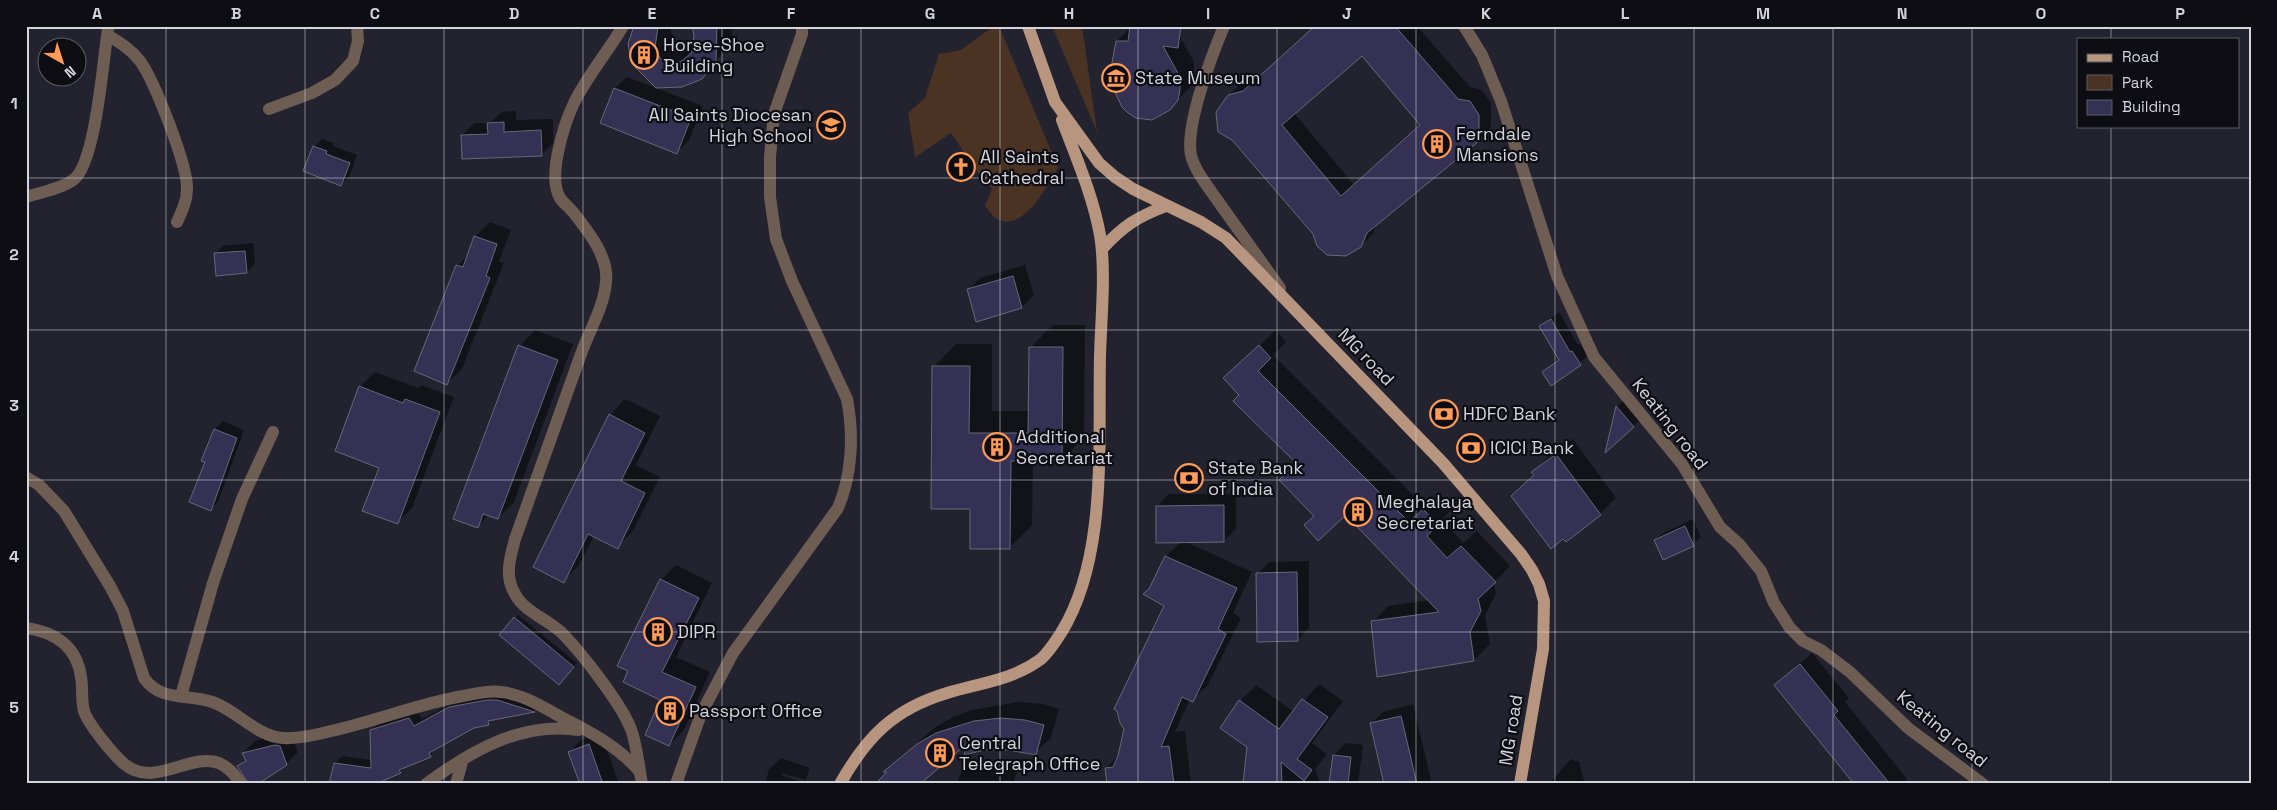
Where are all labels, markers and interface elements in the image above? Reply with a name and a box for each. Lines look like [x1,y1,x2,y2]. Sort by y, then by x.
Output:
text: A [92,3,102,24]
text: B [231,3,241,24]
text: C [370,3,380,24]
text: D [509,3,519,24]
text: E [648,3,657,24]
text: F [787,3,796,24]
text: G [925,3,935,24]
text: H [1064,3,1074,24]
text: I [1206,3,1210,24]
text: J [1342,3,1352,24]
text: K [1481,3,1491,24]
text: L [1621,3,1630,24]
text: M [1756,3,1770,24]
text: N [1897,3,1907,24]
text: O [2036,3,2047,24]
text: P [2175,3,2185,24]
place label: Horse-Shoe Building [663,33,765,77]
north arrow [38,38,88,88]
legend [2077,38,2240,128]
building icon: Horse-Shoe Building [629,40,659,70]
text: Road [2122,47,2159,66]
text: N [61,62,79,82]
museum icon: State Museum [1101,63,1131,93]
place label: State Museum [1135,66,1261,89]
text: Park [2122,73,2153,92]
text: 1 [10,93,18,114]
text: Building [2122,97,2181,116]
place label: All Saints Diocesan High School [649,103,812,147]
school or university icon: All Saints Diocesan High School [816,110,846,140]
place label: Ferndale Mansions [1456,122,1539,166]
building icon: Ferndale Mansions [1422,129,1452,159]
place label: All Saints Cathedral [980,145,1064,189]
church icon: All Saints Cathedral [946,152,976,182]
text: 2 [9,244,19,265]
street label: MG road [1333,323,1399,390]
street label: Keating road [1627,373,1713,474]
text: 3 [9,395,19,416]
bank icon: HDFC Bank [1429,399,1459,429]
place label: HDFC Bank [1463,402,1556,425]
place label: Additional Secretariat [1016,425,1113,469]
building icon: Additional Secretariat [982,432,1012,462]
bank icon: ICICI Bank [1456,433,1486,463]
place label: ICICI Bank [1490,436,1574,459]
place label: State Bank of India [1208,456,1304,500]
bank icon: State Bank of India [1174,463,1204,493]
place label: Meghalaya Secretariat [1377,490,1474,534]
building icon: Meghalaya Secretariat [1343,497,1373,527]
text: 4 [9,546,19,567]
building icon: DIPR [643,617,673,647]
place label: DIPR [677,620,716,643]
street label: Keating road [1892,685,1992,772]
street label: MG road [1494,693,1527,767]
building icon: Passport Office [655,696,685,726]
text: 5 [9,697,19,718]
place label: Passport Office [689,699,822,722]
place label: Central Telegraph Office [959,731,1100,775]
building icon: Central Telegraph Office [925,738,955,768]

